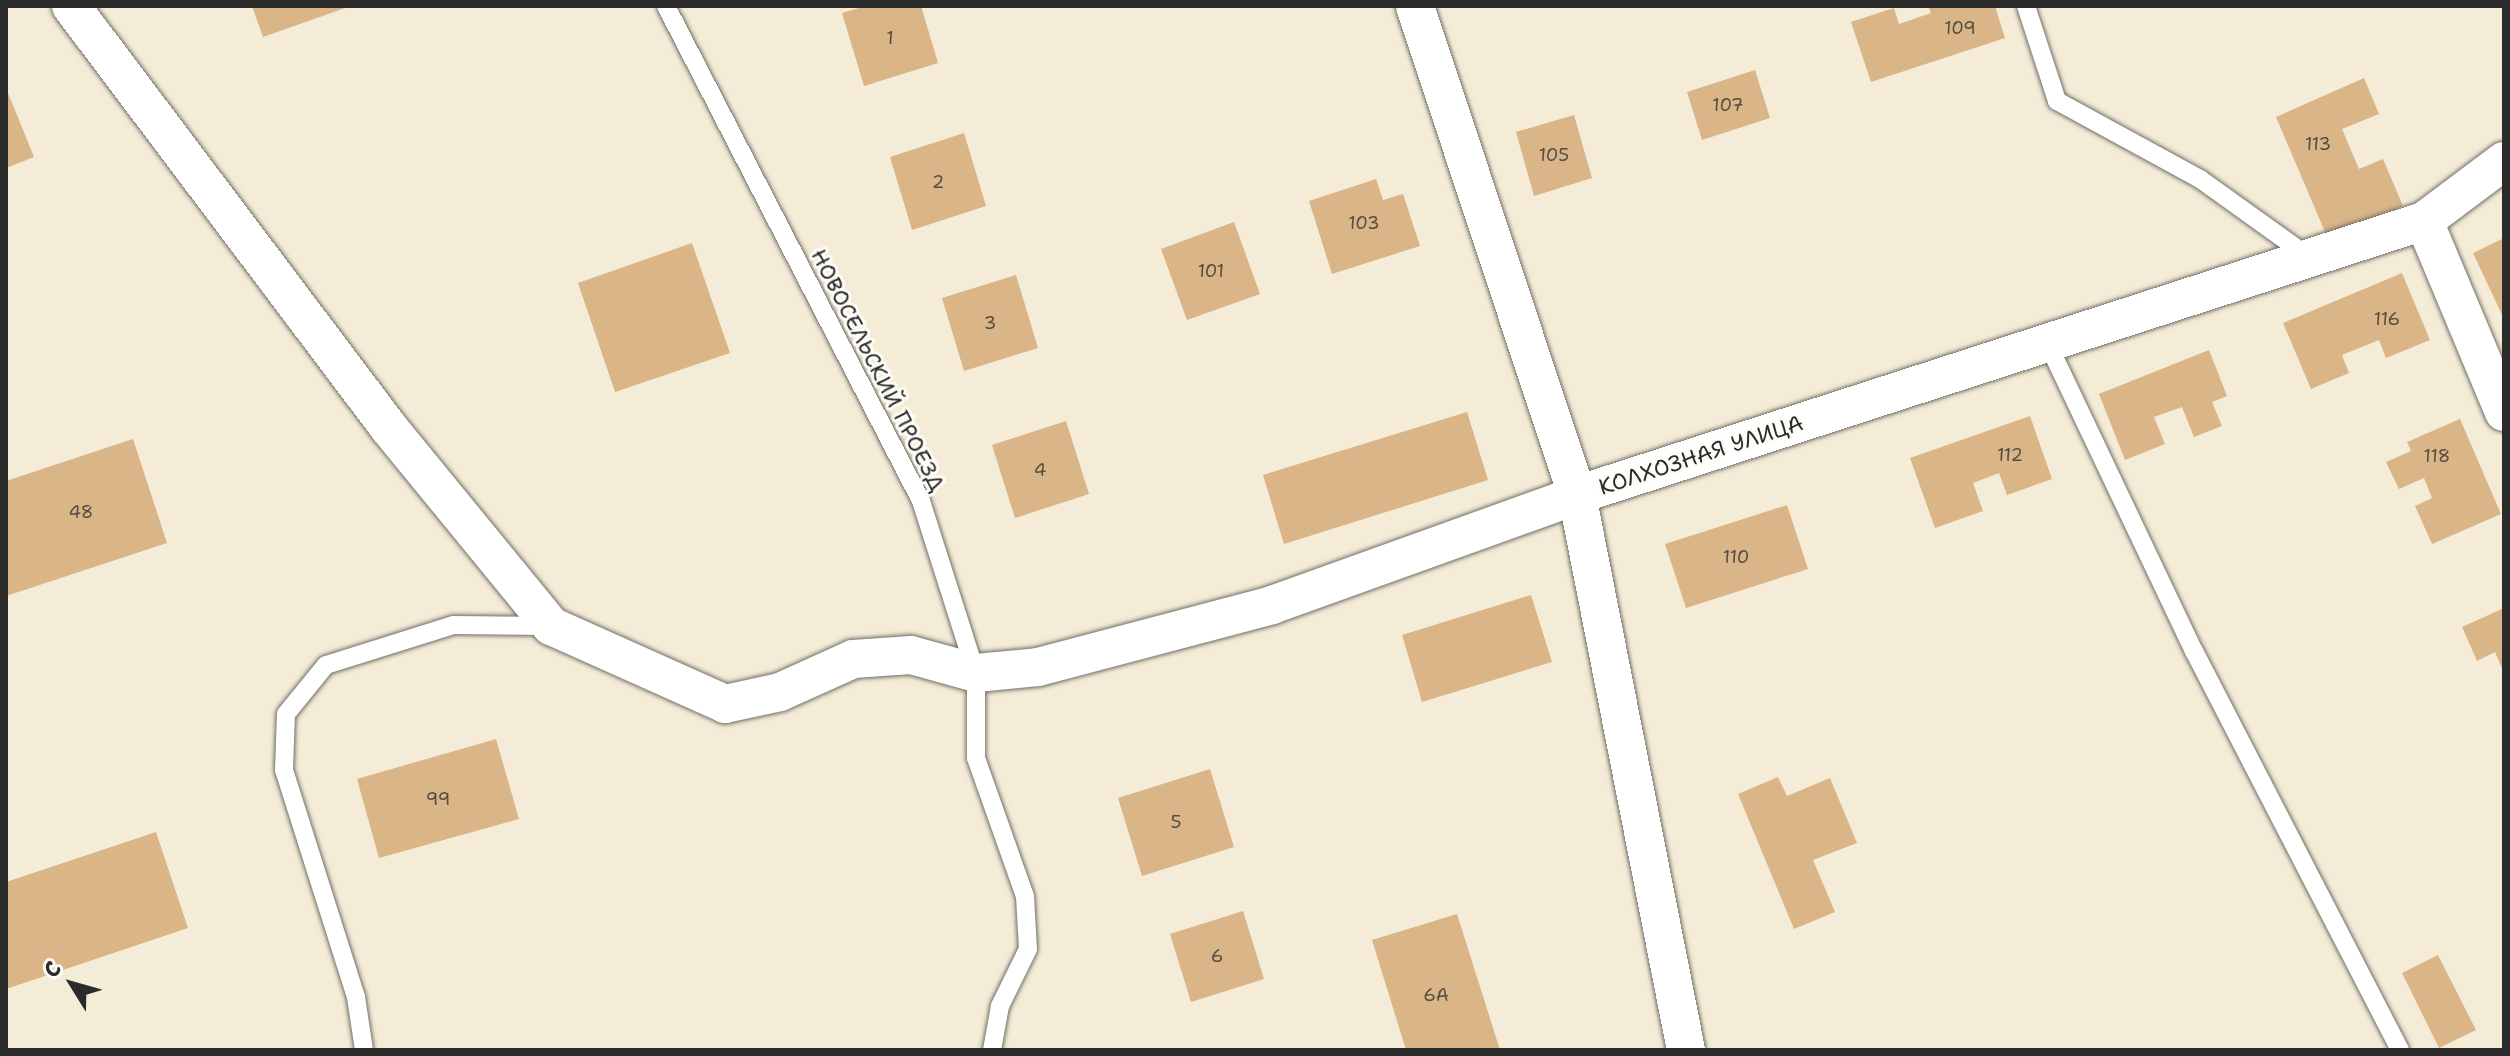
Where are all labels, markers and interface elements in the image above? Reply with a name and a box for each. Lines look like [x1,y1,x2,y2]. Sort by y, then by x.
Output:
house number: 109 [1944,17,1976,39]
house number: 1 [886,27,894,49]
house number: 107 [1712,94,1744,116]
house number: 113 [2305,133,2331,155]
house number: 105 [1539,144,1569,166]
house number: 2 [932,171,944,193]
house number: 103 [1348,212,1380,234]
street label: НОВОСЕЛЬСКИЙ ПРОЕЗД [805,245,951,495]
house number: 101 [1198,260,1224,282]
house number: 116 [2374,308,2400,330]
house number: 3 [984,312,996,334]
street label: КОЛХОЗНАЯ УЛИЦА [1595,409,1807,501]
house number: 112 [1997,444,2023,466]
house number: 118 [2424,445,2450,467]
house number: 4 [1034,459,1046,481]
house number: 48 [69,501,93,523]
house number: 110 [1723,546,1749,568]
house number: 99 [426,788,450,810]
house number: 5 [1170,811,1182,833]
north arrow [32,944,112,1024]
house number: 6 [1211,945,1223,967]
text: С [37,955,68,983]
house number: 6А [1423,984,1449,1006]

